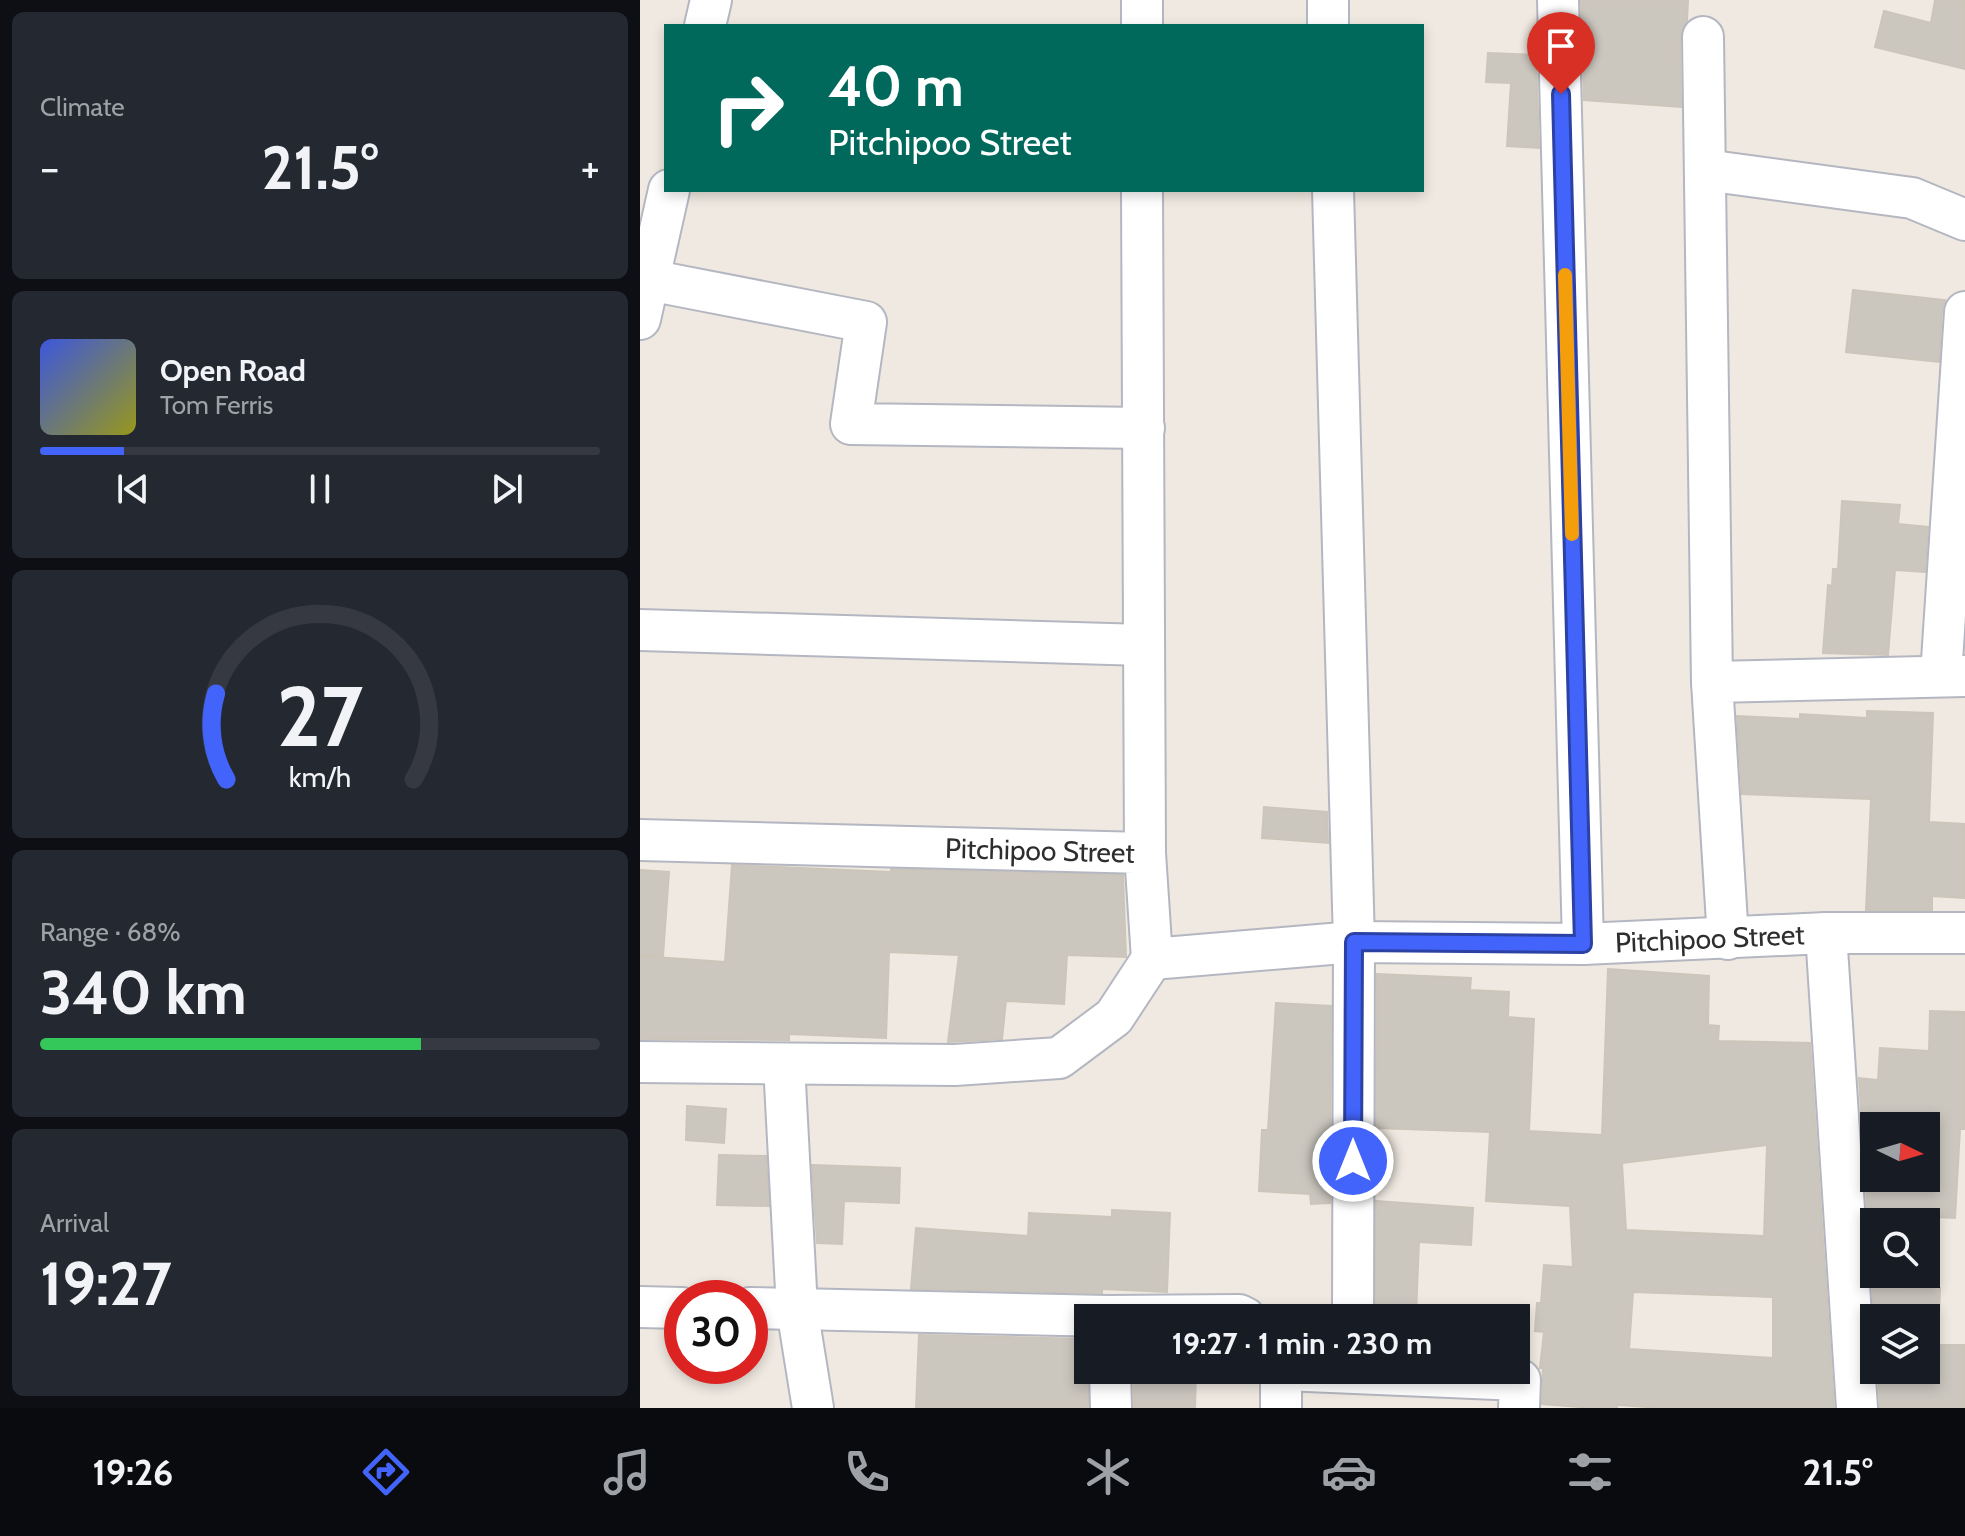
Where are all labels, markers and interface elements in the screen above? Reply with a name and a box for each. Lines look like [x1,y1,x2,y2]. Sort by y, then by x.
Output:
pin [1527,12,1595,94]
icon: arrive [1539,24,1583,68]
text: 40 m [828,52,964,120]
icon: right [696,56,800,160]
text: Climate [40,91,125,123]
text: Pitchipoo Street [828,120,1072,164]
text: 21.5° [262,131,378,204]
text: − [40,141,59,194]
text: + [581,141,600,194]
text: Open Road [160,352,306,389]
text: Tom Ferris [160,389,273,421]
icon: previous [111,467,155,511]
icon: pause [298,467,342,511]
icon: next [485,467,529,511]
text: 27 [277,666,363,767]
text: km/h [289,759,351,794]
street label: Pitchipoo Street [945,831,1135,870]
text: Range · 68% [40,916,181,948]
street label: Pitchipoo Street [1614,917,1805,960]
text: 340 km [40,956,247,1029]
north arrow [1860,1112,1940,1192]
map controls [1860,1112,1940,1384]
position arrow [1311,1119,1395,1203]
text: Arrival [40,1207,109,1239]
button: search [1860,1208,1940,1288]
text: 19:27 [40,1247,172,1320]
speed limit sign: 30 [664,1280,768,1384]
button: layers [1860,1304,1940,1384]
text: 19:27 · 1 min · 230 m [1172,1325,1432,1362]
icon: directions [358,1444,414,1500]
icon: music [599,1444,655,1500]
icon: phone [839,1444,895,1500]
icon: climate [1080,1444,1136,1500]
icon: car [1321,1444,1377,1500]
icon: filters [1562,1444,1618,1500]
text: 19:26 [92,1450,173,1494]
text: 21.5° [1803,1450,1873,1494]

